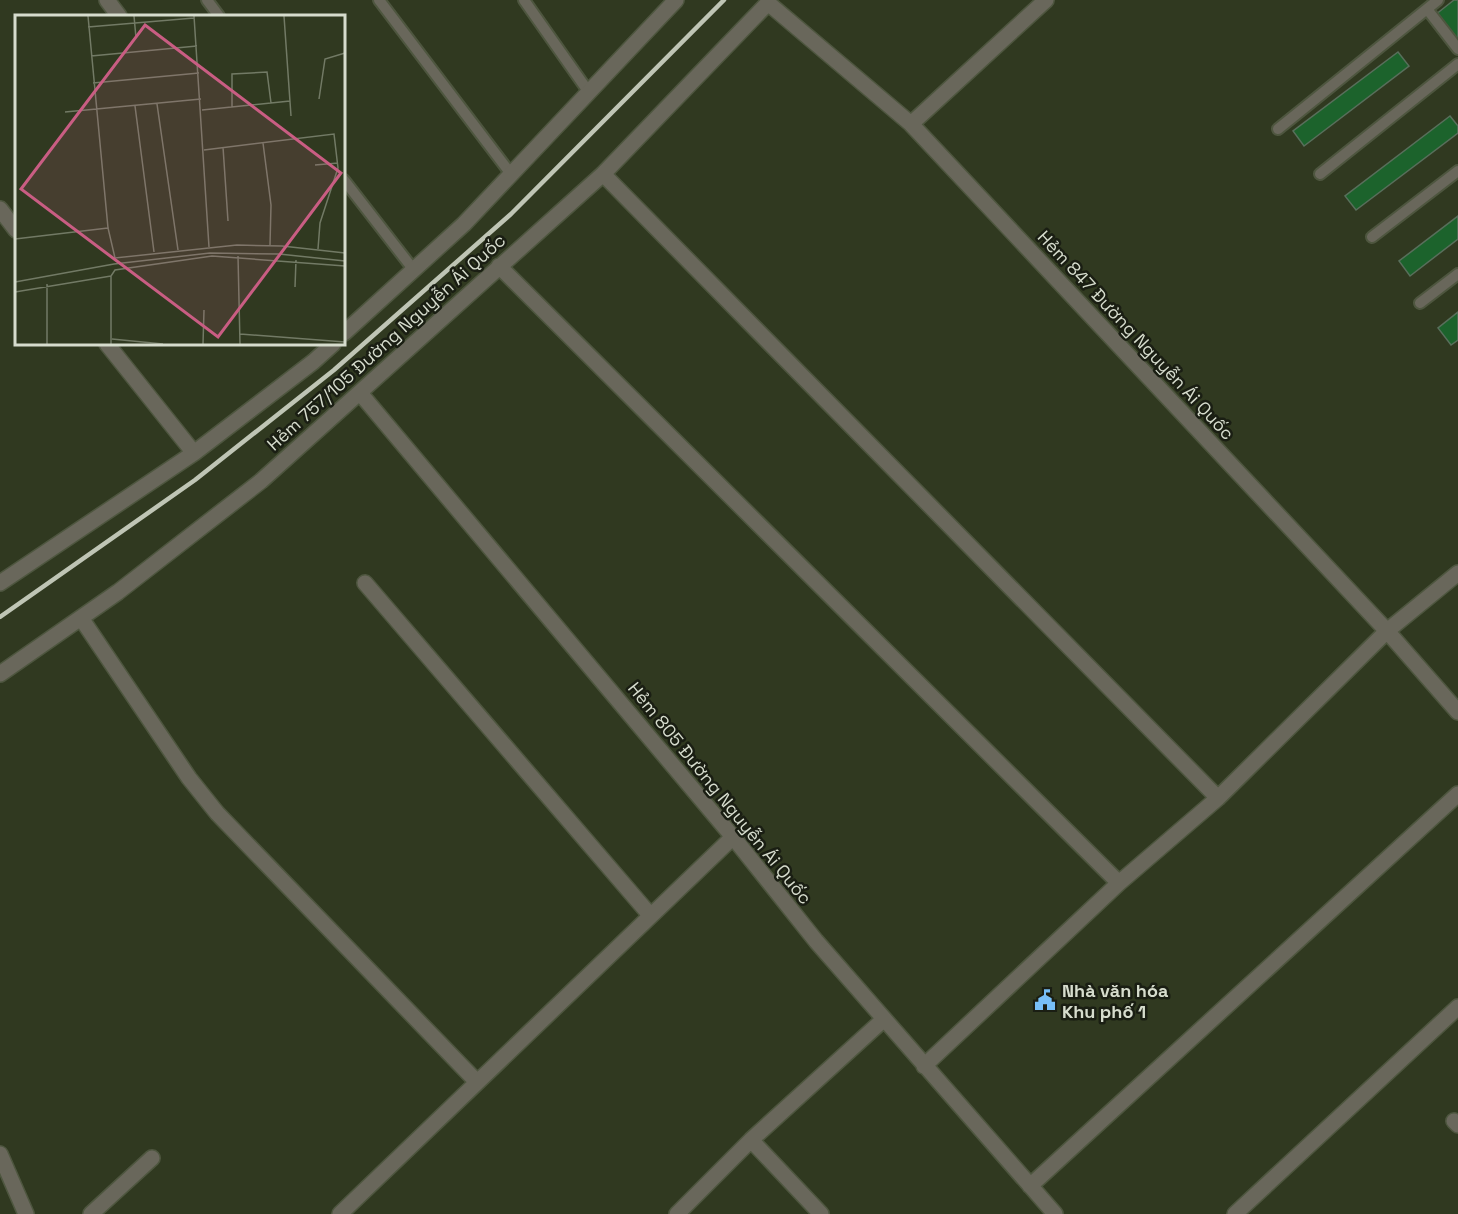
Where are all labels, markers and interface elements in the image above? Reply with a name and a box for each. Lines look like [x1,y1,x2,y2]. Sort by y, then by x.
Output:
inset map [15,15,345,345]
street label: Hẻm 847 Đường Nguyễn Ái Quốc [1033,225,1239,445]
street label: Hẻm 757/105 Đường Nguyễn Ái Quốc [262,229,510,455]
street label: Hẻm 805 Đường Nguyễn Ái Quốc [623,677,817,909]
place label: Nhà văn hóa Khu phố 1 [1062,979,1169,1023]
public building icon: Nhà văn hóa Khu phố 1 [1033,988,1057,1012]

